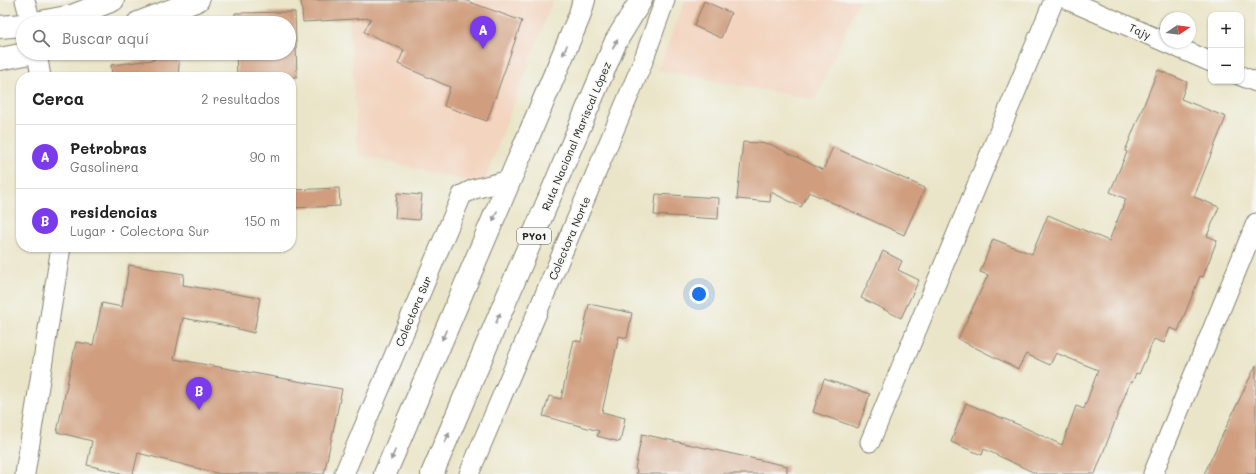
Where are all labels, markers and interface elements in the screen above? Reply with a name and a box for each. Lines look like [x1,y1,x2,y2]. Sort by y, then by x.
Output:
north arrow [1160,12,1196,48]
map controls [1208,12,1244,84]
button: + [1208,12,1244,48]
search box [16,16,296,60]
pin: A [470,16,496,49]
street label: Tajy [1127,20,1154,43]
icon: search [30,27,52,49]
text: Buscar aquí [62,28,149,48]
one-way arrow [612,39,618,50]
one-way arrow [562,44,568,56]
button: − [1208,48,1244,84]
street label: Ruta Nacional Mariscal López [538,59,614,213]
text: Cerca [32,87,84,109]
text: 2 resultados [201,90,280,107]
text: Petrobras [70,138,147,158]
text: A [40,148,50,165]
text: 90 m [250,148,280,165]
text: Gasolinera [70,158,139,175]
street label: Colectora Norte [545,194,593,282]
text: residencias [70,202,157,222]
one-way arrow [492,210,498,221]
text: B [41,212,49,229]
text: 150 m [244,212,280,229]
text: Lugar · Colectora Sur [70,222,209,239]
road number: PY01 [517,228,551,244]
street label: Colectora Sur [391,273,435,349]
your location [689,284,709,304]
one-way arrow [495,313,501,324]
one-way arrow [441,330,447,341]
pin: B [186,377,212,410]
one-way arrow [445,432,451,444]
one-way arrow [390,449,396,460]

